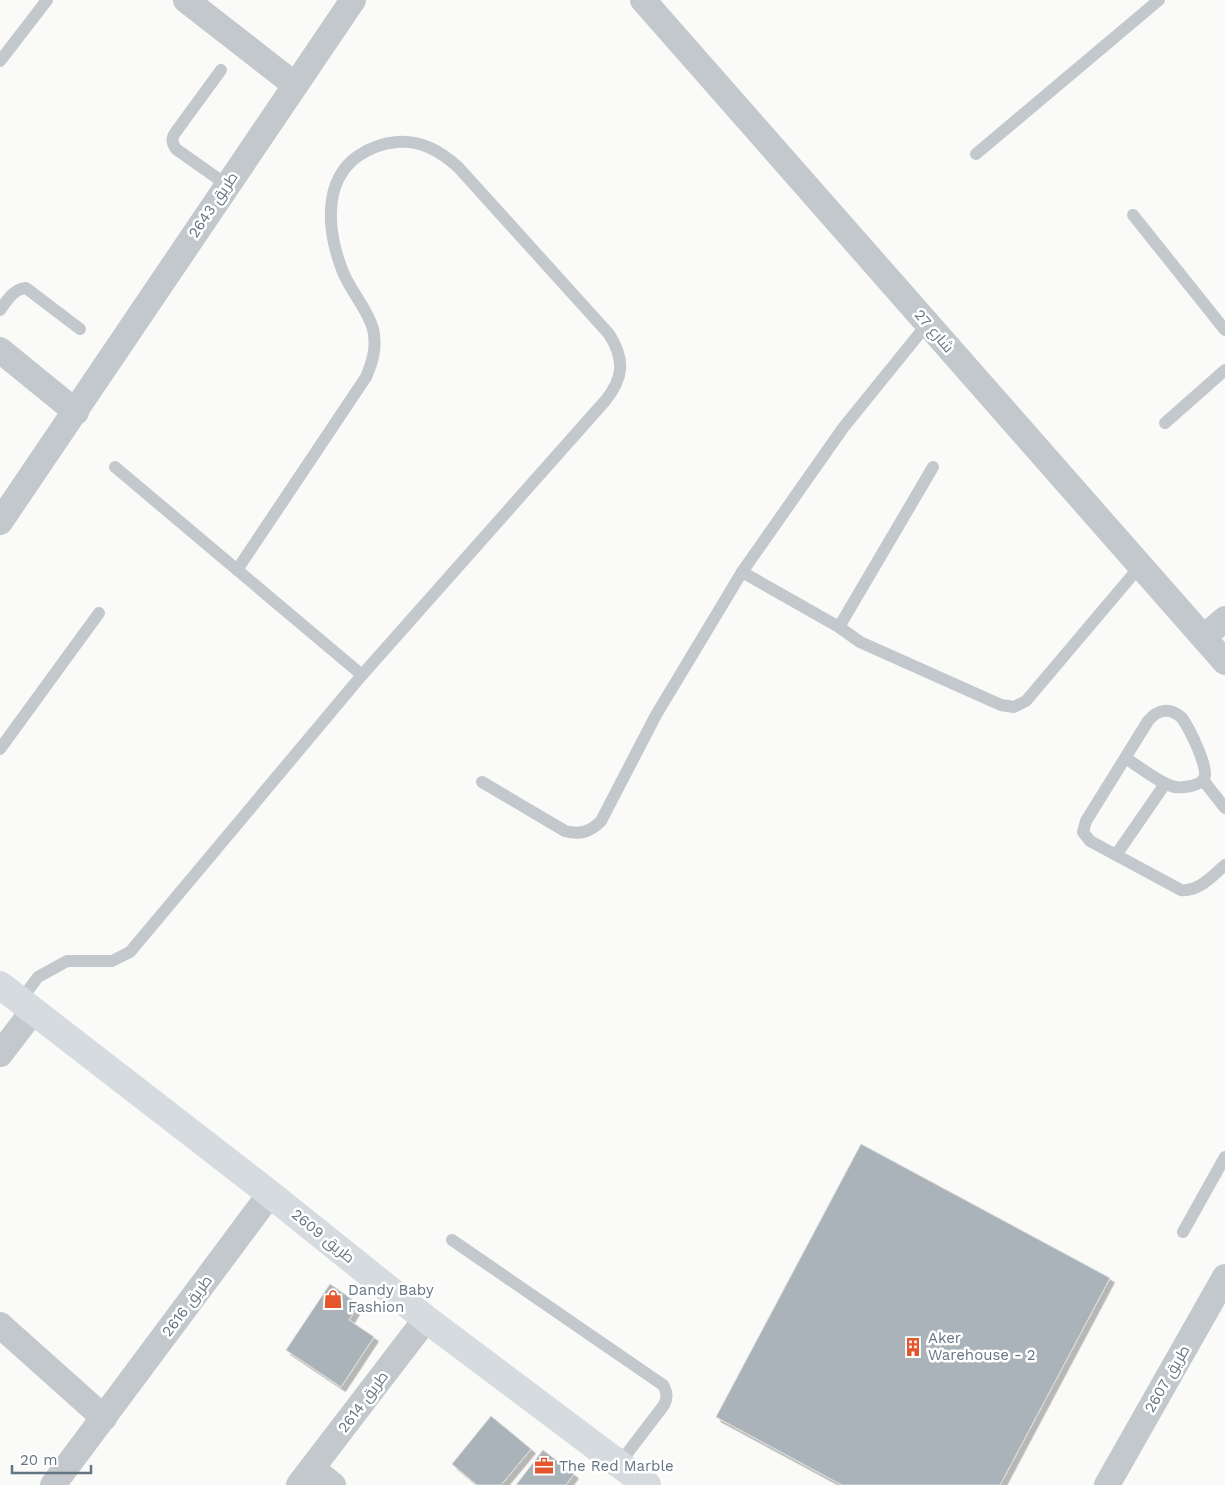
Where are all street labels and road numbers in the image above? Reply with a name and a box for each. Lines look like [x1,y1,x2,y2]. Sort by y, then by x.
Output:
street label: طريق 2643 [185,169,242,242]
street label: شارع 27 [909,306,958,357]
street label: طريق 2609 [287,1205,358,1268]
street label: طريق 2616 [158,1272,217,1341]
street label: طريق 2607 [1141,1342,1194,1416]
street label: طريق 2614 [334,1368,393,1437]

